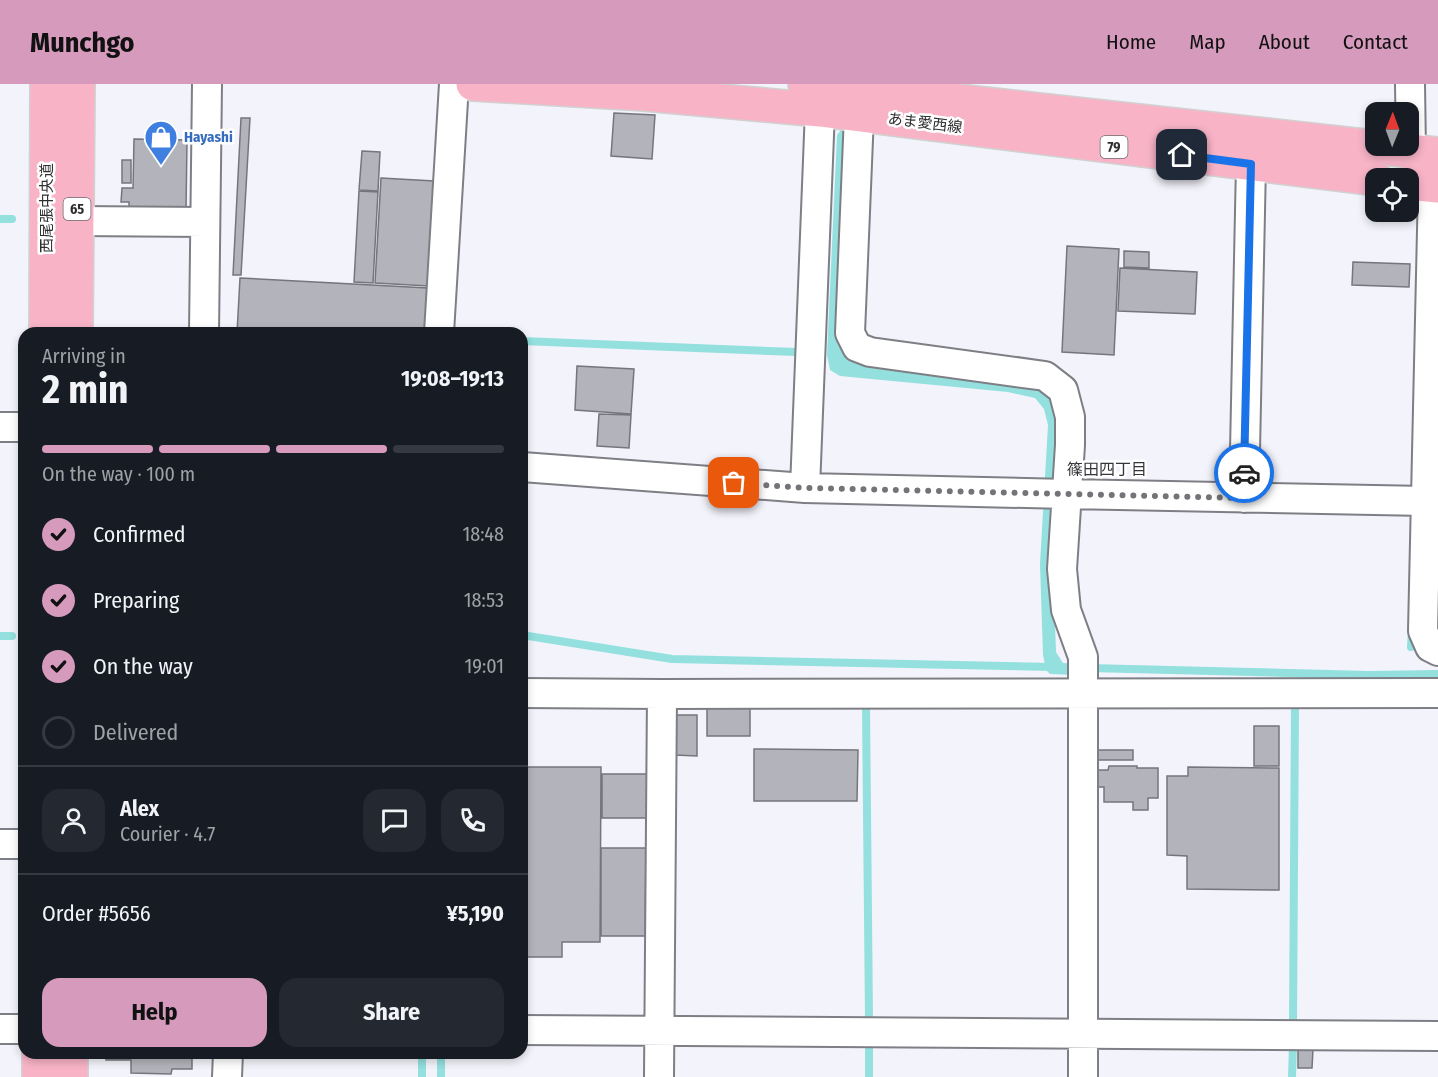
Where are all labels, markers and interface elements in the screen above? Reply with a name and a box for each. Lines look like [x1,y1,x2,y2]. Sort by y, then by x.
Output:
text: Munchgo [30,26,135,59]
text: Home [1106,29,1156,55]
text: Map [1189,29,1226,55]
text: About [1259,29,1310,55]
text: Contact [1343,29,1408,55]
north arrow [1365,102,1419,156]
map controls [1365,102,1419,222]
street label: あま愛西線 [887,109,963,137]
shop icon: Hayashi [143,119,179,166]
place label: Hayashi [184,128,233,146]
pin [1156,129,1207,180]
road number: 79 [1100,136,1128,158]
icon: home [1165,138,1198,171]
street label: 西尾張中央道 [38,163,56,253]
button: locate [1365,168,1419,222]
road number: 65 [64,198,90,220]
text: Arriving in [42,344,126,368]
text: 19:08–19:13 [401,365,504,392]
text: 2 min [42,367,128,413]
courier [1214,443,1274,503]
pin [708,457,759,508]
icon: car [1228,457,1261,490]
district label: 篠田四丁目 [1067,460,1147,479]
text: On the way · 100 m [42,462,195,486]
icon: bag [717,466,750,499]
icon: check [42,518,75,551]
text: Confirmed [93,521,186,548]
text: 18:48 [462,522,504,546]
icon: check [42,584,75,617]
text: Preparing [93,587,179,614]
text: 18:53 [464,588,504,612]
icon: check [42,650,75,683]
text: On the way [93,653,193,680]
text: 19:01 [465,654,504,678]
text: Delivered [93,719,178,746]
button: person [42,789,105,852]
button: chat [363,789,426,852]
button: phone [441,789,504,852]
text: Alex [120,795,159,822]
text: Courier · 4.7 [120,822,215,846]
text: Order #5656 [42,900,151,927]
text: ¥5,190 [447,900,504,927]
button: Help [42,978,267,1047]
button: Share [279,978,504,1047]

